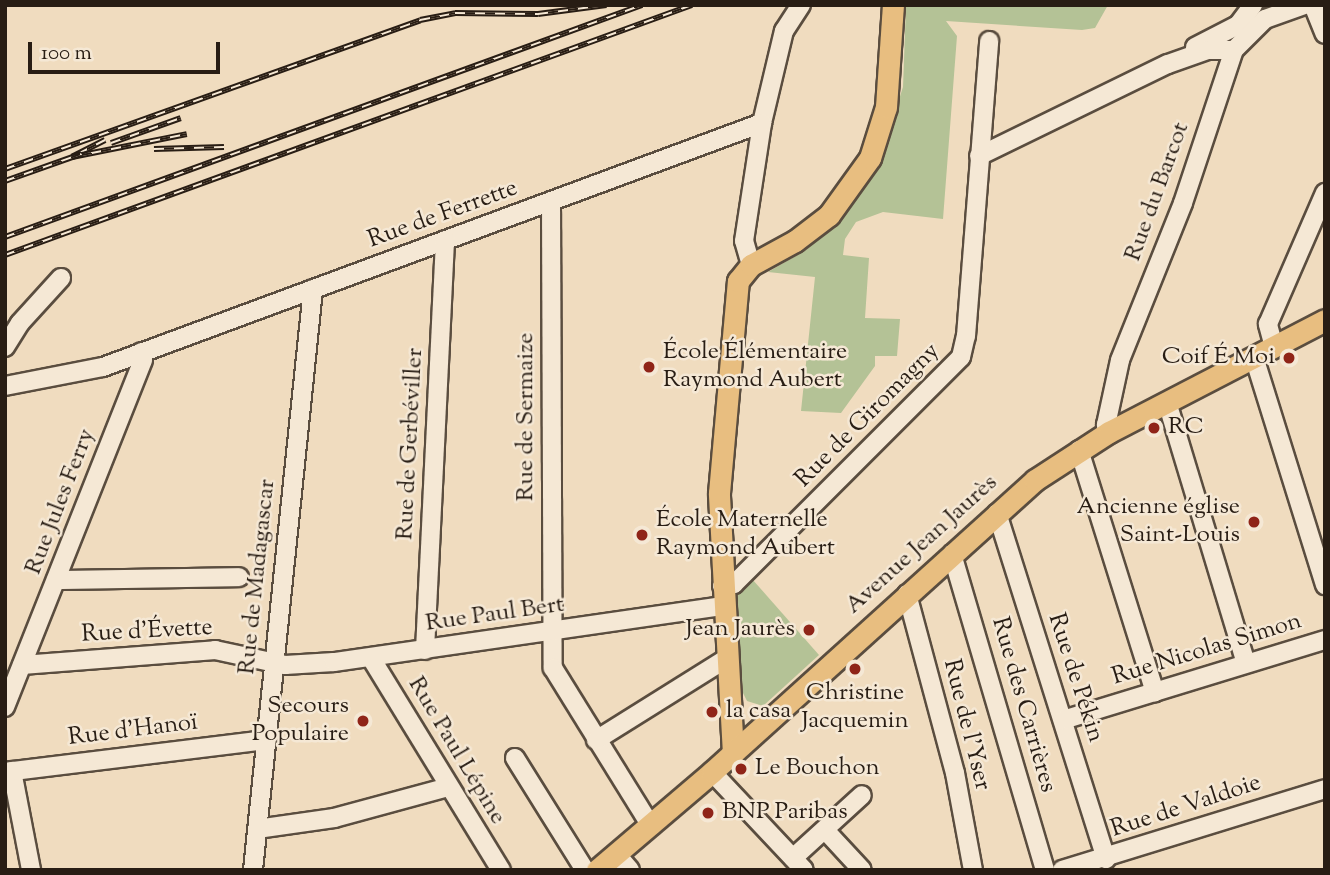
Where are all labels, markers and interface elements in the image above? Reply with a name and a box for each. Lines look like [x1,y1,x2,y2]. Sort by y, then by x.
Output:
scale bar [32,28,224,72]
text: 100 m [41,39,92,69]
street label: Rue du Barcot [1120,119,1196,265]
street label: Rue de Ferrette [364,175,522,255]
street label: Rue de Sermaize [513,333,541,501]
street label: Rue de Giromagny [790,338,946,494]
place label: École Élémentaire Raymond Aubert [663,339,847,395]
place label: Coif É Moi [1162,344,1275,372]
street label: Rue de Gerbéviller [392,347,430,541]
marker: Coif É Moi [1281,350,1297,366]
marker: École Élémentaire Raymond Aubert [641,359,657,375]
place label: RC [1168,414,1204,442]
marker: RC [1146,420,1162,436]
street label: Rue Jules Ferry [20,425,102,579]
street label: Avenue Jean Jaurès [840,469,1004,621]
street label: Rue de Madagascar [233,478,283,676]
place label: Ancienne église Saint-Louis [1076,494,1240,550]
place label: École Maternelle Raymond Aubert [656,507,835,563]
marker: Ancienne église Saint-Louis [1246,514,1262,530]
marker: École Maternelle Raymond Aubert [634,527,650,543]
street label: Rue Paul Bert [424,591,566,639]
street label: Rue Nicolas Simon [1109,607,1305,693]
street label: Rue de Pékin [1041,610,1109,746]
street label: Rue d'Évette [81,614,213,650]
street label: Rue des Carrières [984,614,1062,796]
place label: Jean Jaurès [685,616,795,644]
marker: Jean Jaurès [801,622,817,638]
street label: Rue de l'Yser [936,656,996,794]
marker: Christine Jacquemin [847,661,863,677]
street label: Rue Paul Lépine [401,672,511,830]
place label: Christine Jacquemin [801,680,909,736]
place label: Secours Populaire [252,693,349,749]
place label: la casa [726,698,791,726]
marker: la casa [704,704,720,720]
street label: Rue d'Hanoï [67,709,199,753]
marker: Secours Populaire [355,713,371,729]
place label: Le Bouchon [755,755,880,783]
marker: Le Bouchon [733,761,749,777]
street label: Rue de Valdoie [1107,769,1265,845]
place label: BNP Paribas [722,799,848,827]
marker: BNP Paribas [700,805,716,821]

